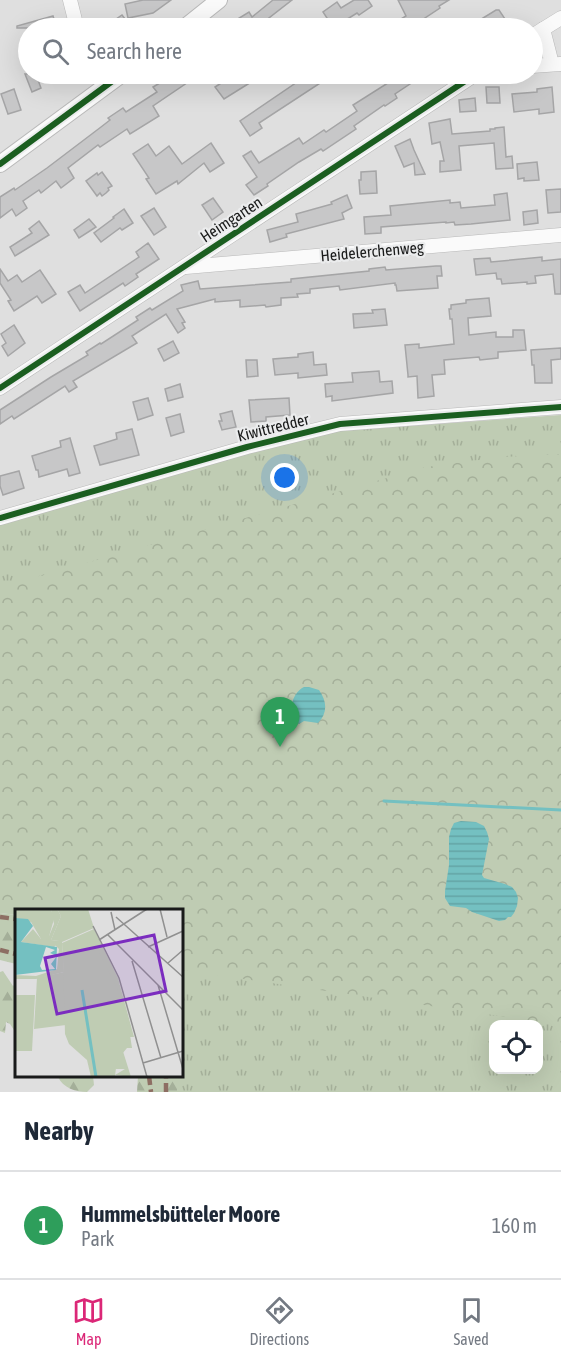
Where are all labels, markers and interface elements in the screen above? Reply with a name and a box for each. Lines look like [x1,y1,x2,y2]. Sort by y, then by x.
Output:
search box [18,18,543,84]
icon: search [39,35,72,68]
text: Search here [87,38,182,64]
street label: Heimgarten [197,192,266,246]
street label: Heidelerchenweg [320,238,424,265]
street label: Kiwittredder [235,409,311,445]
your location [270,463,299,492]
pin: 1 [260,698,300,747]
inset map [15,909,183,1077]
map controls [489,1020,543,1074]
button: locate [489,1020,543,1074]
text: Nearby [24,1116,94,1146]
text: Hummelsbütteler Moore [81,1201,280,1227]
text: 1 [39,1214,48,1237]
text: 160 m [492,1214,537,1237]
text: Park [81,1227,114,1250]
tab: Map [72,1294,105,1348]
tab: Directions [249,1294,309,1348]
tab: Saved [453,1294,489,1348]

